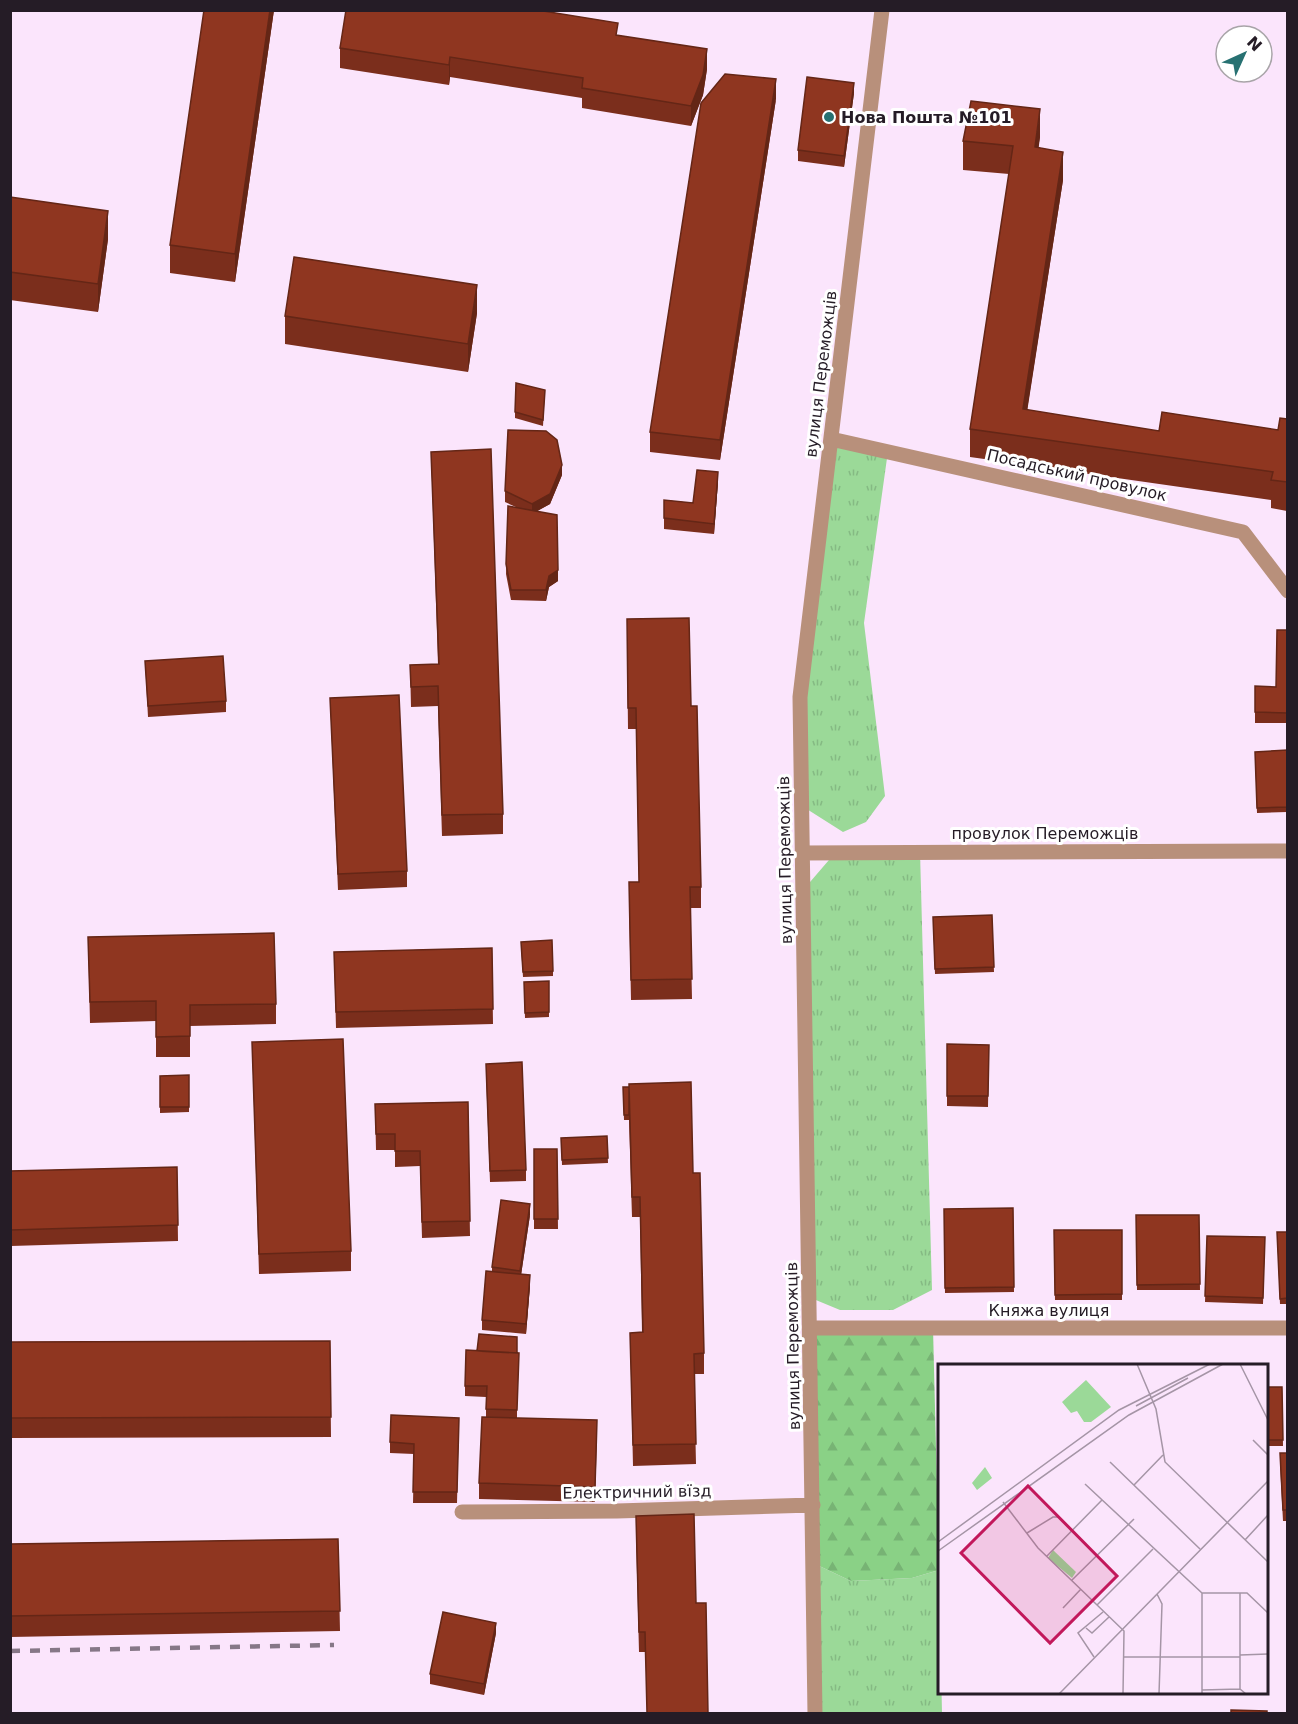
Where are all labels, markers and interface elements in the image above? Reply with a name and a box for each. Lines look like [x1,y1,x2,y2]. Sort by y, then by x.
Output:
north arrow [1214,24,1274,84]
text: N [1243,32,1266,55]
place label: Нова Пошта №101 [841,108,1012,127]
marker: Нова Пошта №101 [822,110,836,124]
street label: вулиця Переможців [801,289,841,459]
street label: Посадський провулок [985,445,1169,505]
street label: вулиця Переможців [774,776,796,944]
street label: провулок Переможців [952,824,1138,843]
street label: вулиця Переможців [782,1262,804,1430]
street label: Княжа вулиця [989,1301,1109,1320]
inset map [938,1364,1268,1694]
street label: Електричний вїзд [562,1481,712,1503]

